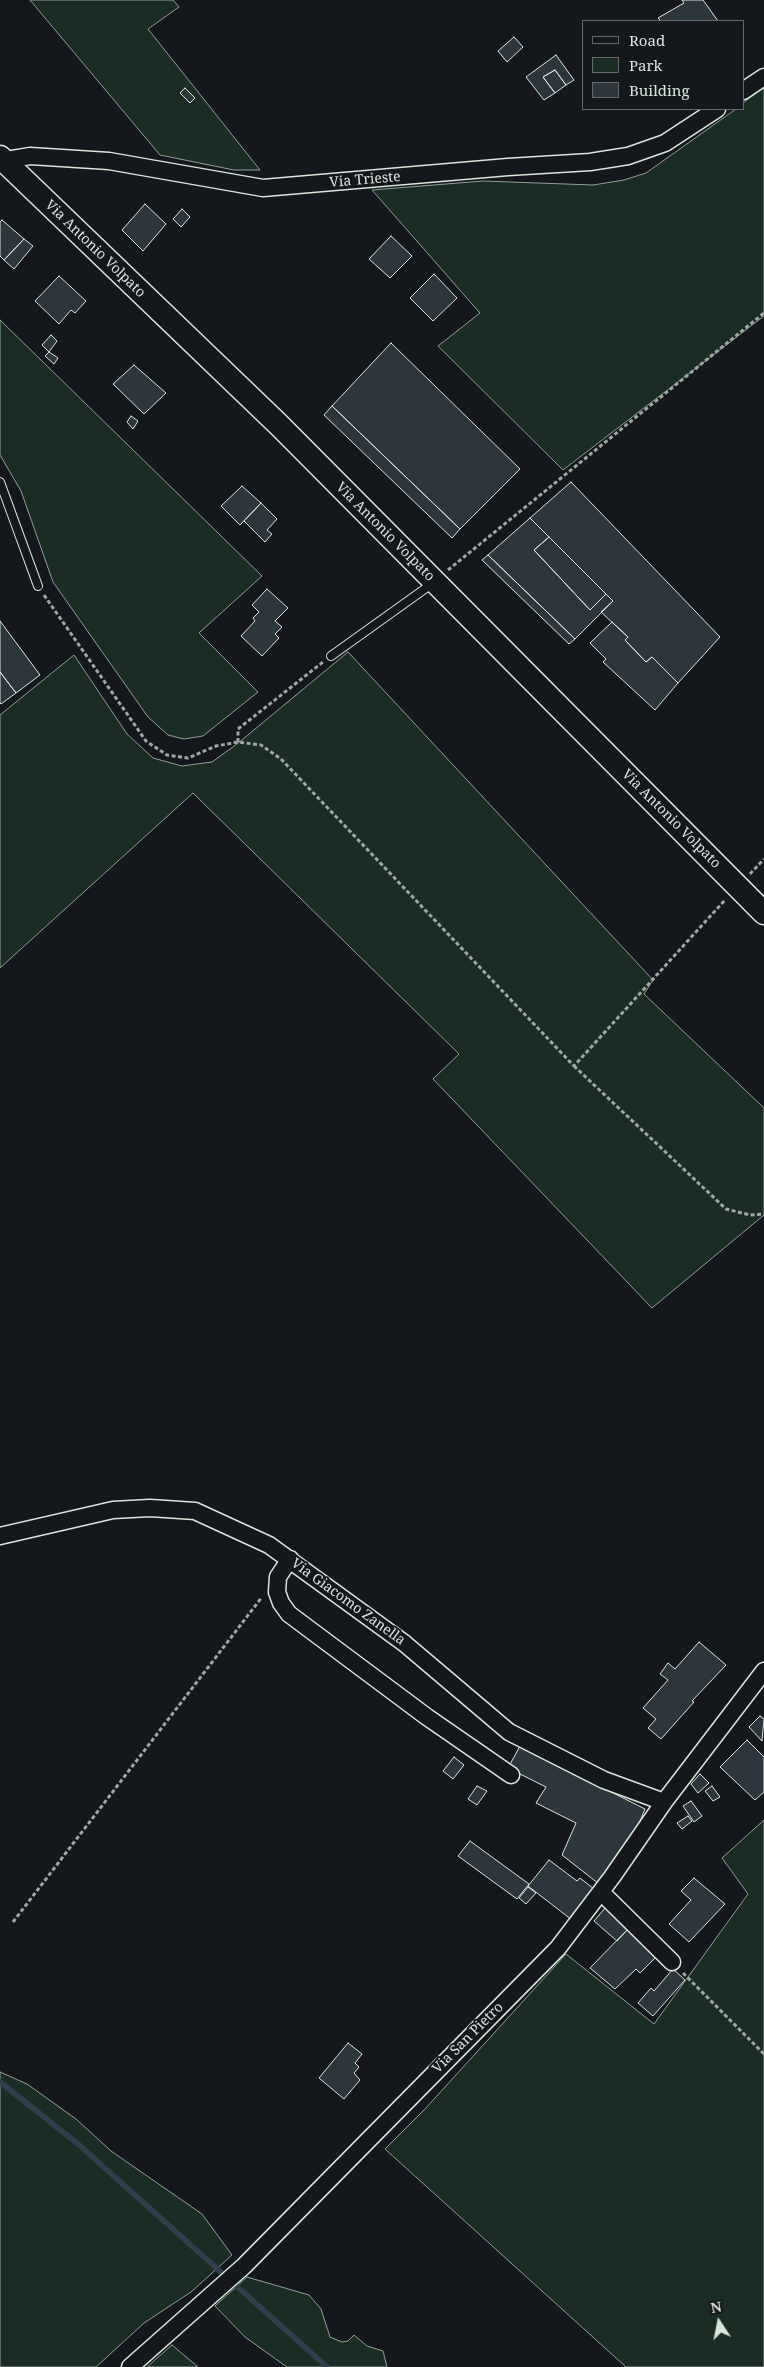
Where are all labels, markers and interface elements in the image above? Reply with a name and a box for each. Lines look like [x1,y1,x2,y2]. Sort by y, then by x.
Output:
legend [582,20,744,110]
text: Road [629,30,665,50]
text: Park [629,55,662,75]
text: Building [629,80,690,100]
street label: Via Trieste [329,169,401,191]
street label: Via Antonio Volpato [41,197,149,301]
street label: Via Antonio Volpato [332,479,438,585]
street label: Via Antonio Volpato [618,766,724,872]
street label: Via Giacomo Zanella [288,1555,408,1649]
street label: Via San Pietro [429,1999,507,2077]
text: N [709,2296,723,2317]
north arrow [694,2297,744,2347]

